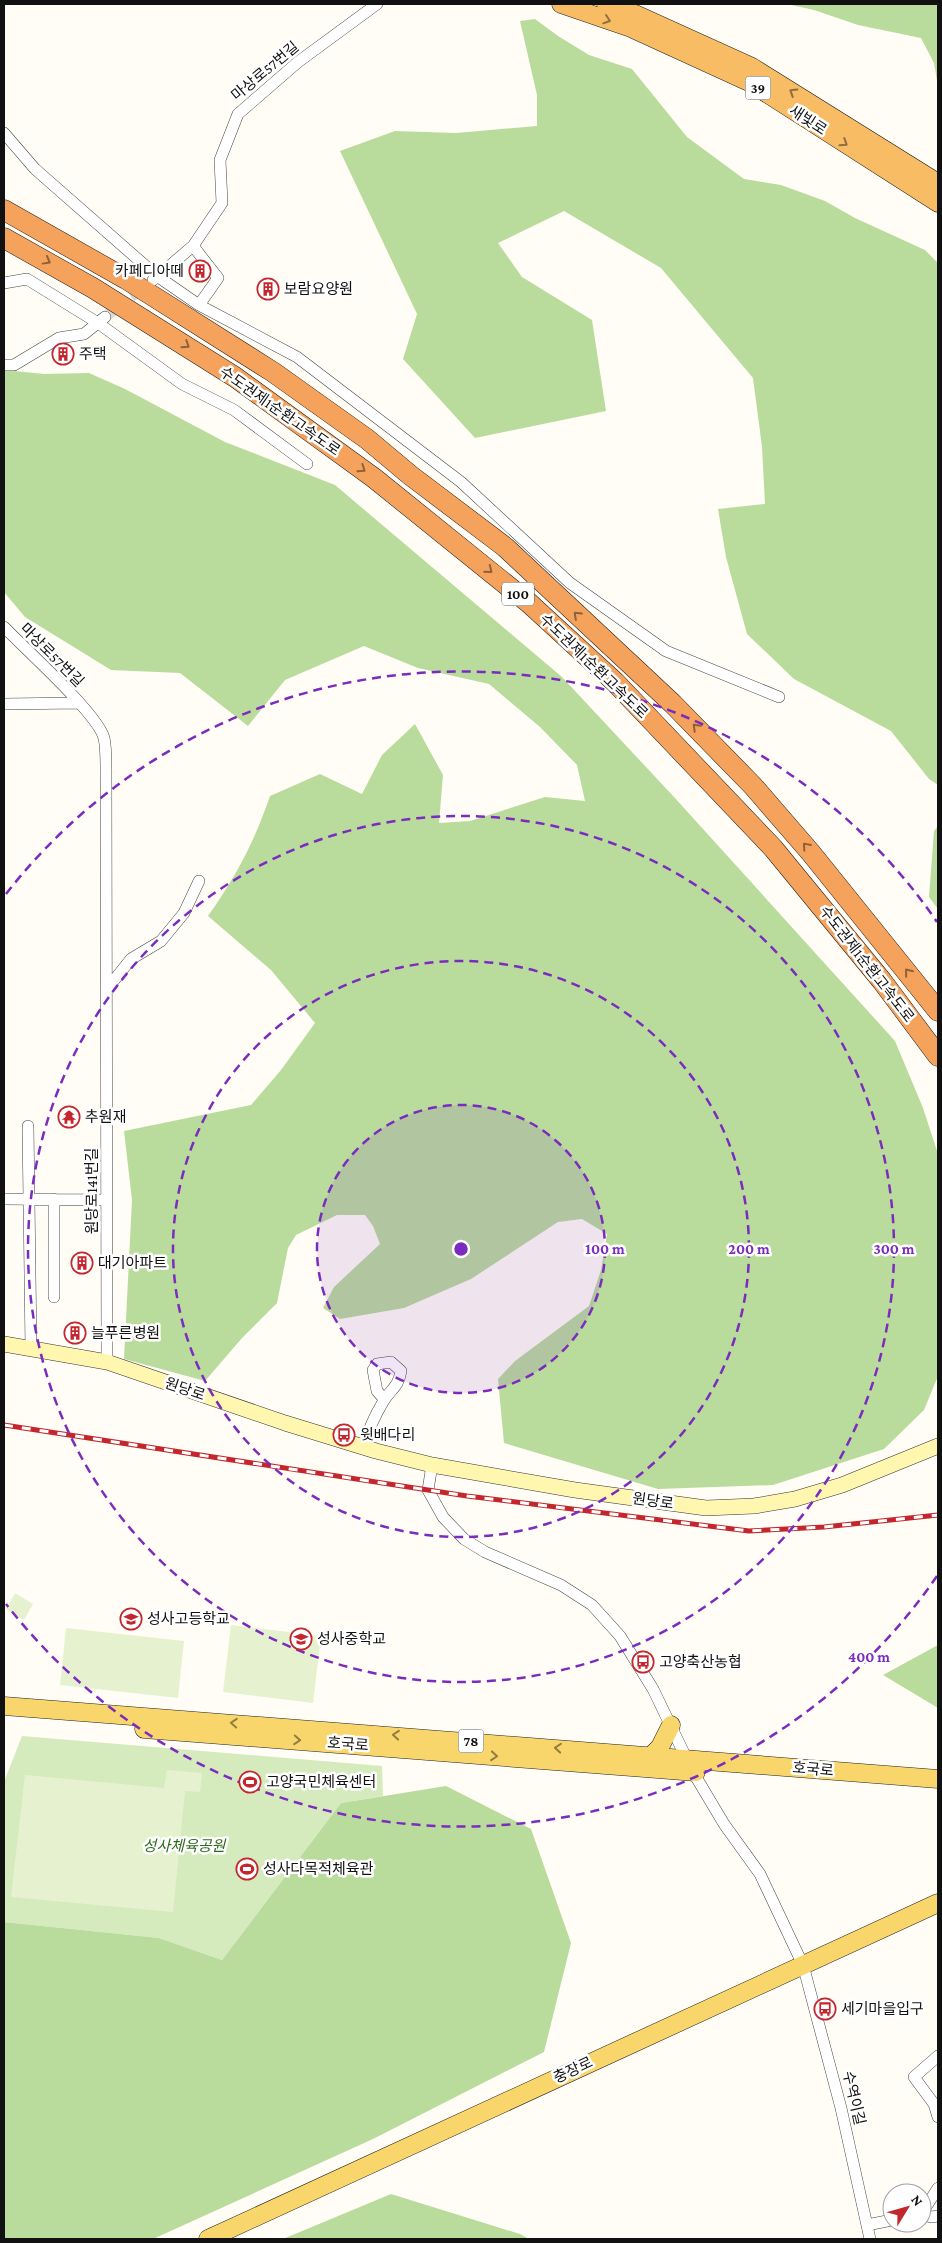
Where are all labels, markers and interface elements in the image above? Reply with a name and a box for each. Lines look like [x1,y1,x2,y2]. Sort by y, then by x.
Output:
one-way arrow [602,14,611,24]
street label: 마상로57번길 [228,38,302,104]
road number: 39 [746,76,770,100]
one-way arrow [789,89,798,99]
street label: 새빛로 [786,102,830,138]
one-way arrow [838,137,847,146]
one-way arrow [41,255,50,265]
building icon: 카페디아떼 [188,259,212,283]
place label: 카페디아떼 [115,263,184,279]
building icon: 보람요양원 [256,277,280,301]
place label: 보람요양원 [284,281,353,297]
one-way arrow [180,339,189,349]
building icon: 주택 [51,342,75,366]
place label: 주택 [79,346,107,362]
street label: 수도권제1순환고속도로 [217,363,344,459]
one-way arrow [356,463,366,472]
one-way arrow [483,565,492,574]
road number: 100 [502,582,534,606]
street label: 수도권제1순환고속도로 [537,610,652,721]
one-way arrow [574,612,583,621]
street label: 마상로57번길 [17,620,87,690]
one-way arrow [693,723,702,732]
one-way arrow [802,843,811,852]
street label: 수도권제1순환고속도로 [817,902,918,1025]
one-way arrow [904,969,913,978]
temple icon: 추원재 [57,1105,81,1129]
place label: 추원재 [85,1109,126,1125]
street label: 원당로141번길 [84,1148,100,1234]
centre of rings [452,1240,470,1258]
text: 100 m [585,1241,625,1257]
text: 200 m [728,1241,770,1257]
text: 300 m [873,1241,915,1257]
building icon: 대기아파트 [70,1251,94,1275]
place label: 대기아파트 [98,1255,167,1271]
building icon: 늘푸른병원 [63,1321,87,1345]
place label: 늘푸른병원 [91,1325,160,1341]
street label: 원당로 [163,1375,207,1403]
bus stop icon: 윗배다리 [332,1423,356,1447]
place label: 윗배다리 [360,1427,415,1443]
street label: 원당로 [631,1490,675,1512]
school or university icon: 성사고등학교 [119,1607,143,1631]
place label: 성사고등학교 [147,1610,230,1627]
school or university icon: 성사중학교 [289,1627,313,1651]
place label: 성사중학교 [317,1630,386,1647]
text: 400 m [848,1649,890,1665]
bus stop icon: 고양축산농협 [631,1650,655,1674]
place label: 고양축산농협 [659,1654,742,1670]
one-way arrow [230,1718,238,1729]
one-way arrow [392,1730,400,1741]
road number: 78 [458,1730,484,1752]
one-way arrow [293,1735,301,1746]
street label: 호국로 [327,1735,369,1753]
one-way arrow [554,1743,562,1754]
one-way arrow [490,1750,498,1761]
street label: 호국로 [792,1759,834,1779]
sports icon: 고양국민체육센터 [238,1770,262,1794]
place label: 고양국민체육센터 [266,1774,376,1790]
park label: 성사체육공원 [143,1838,227,1854]
sports icon: 성사다목적체육관 [235,1857,259,1881]
place label: 성사다목적체육관 [263,1861,374,1877]
bus stop icon: 세기마을입구 [813,1997,837,2021]
place label: 세기마을입구 [841,2001,924,2017]
street label: 충장로 [551,2054,595,2086]
street label: 수역이길 [840,2069,868,2127]
north arrow [882,2183,932,2233]
text: N [908,2192,927,2209]

